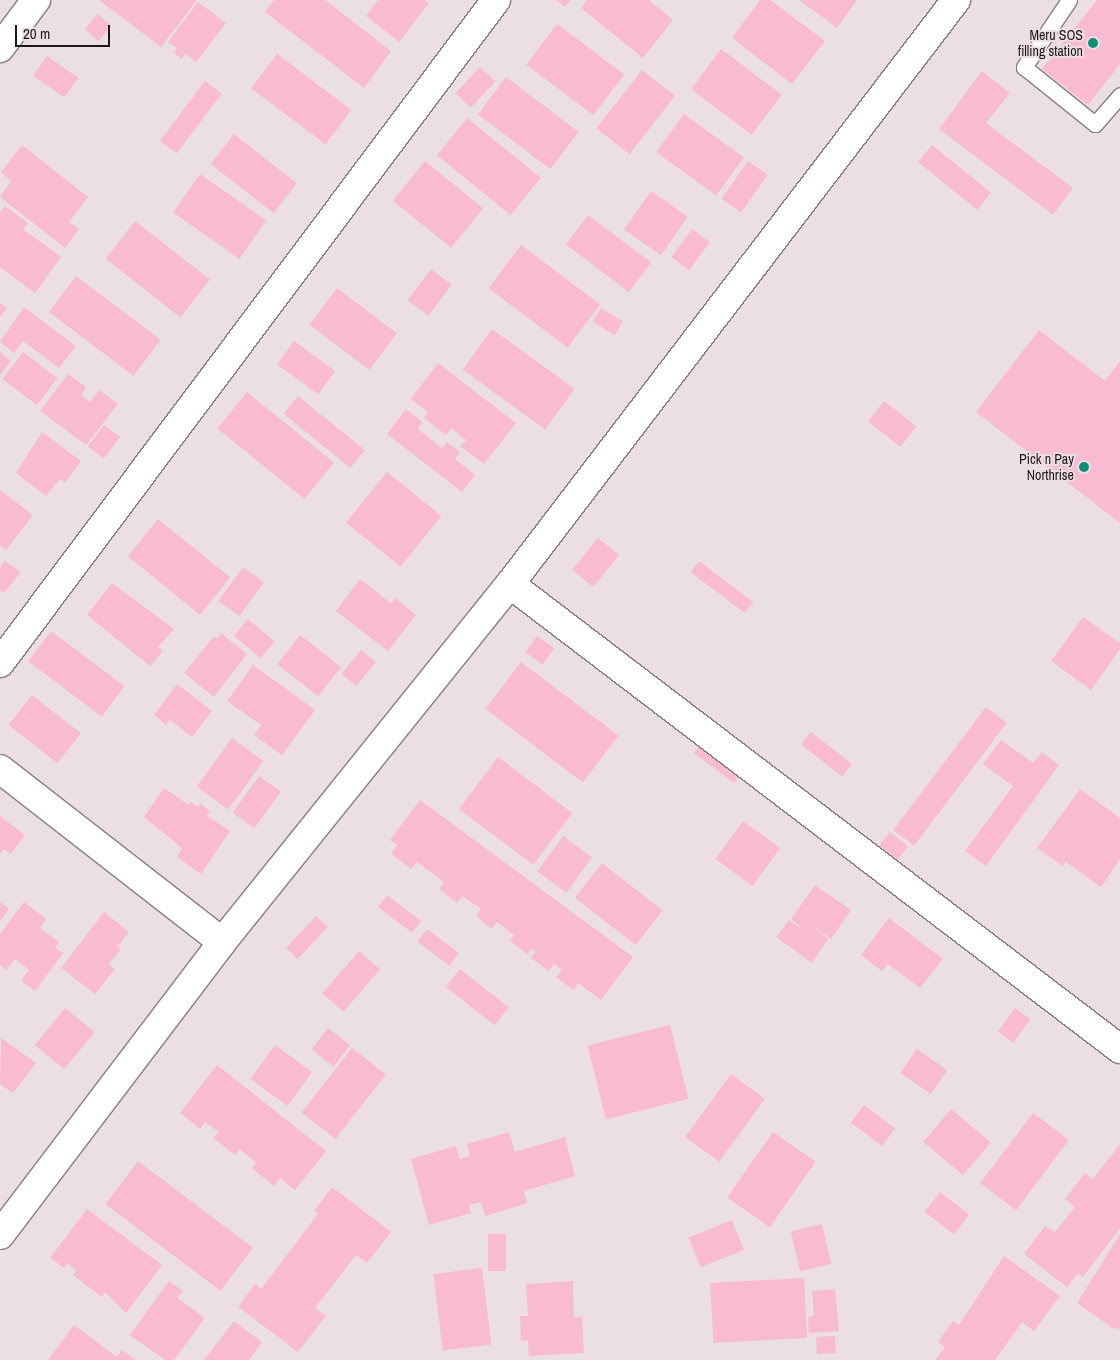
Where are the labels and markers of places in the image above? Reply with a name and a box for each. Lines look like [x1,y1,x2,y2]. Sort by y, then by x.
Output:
place label: Meru SOS filling station [1018,27,1083,59]
marker: Meru SOS filling station [1087,37,1099,49]
place label: Pick n Pay Northrise [1019,451,1074,484]
marker: Pick n Pay Northrise [1078,461,1090,473]

